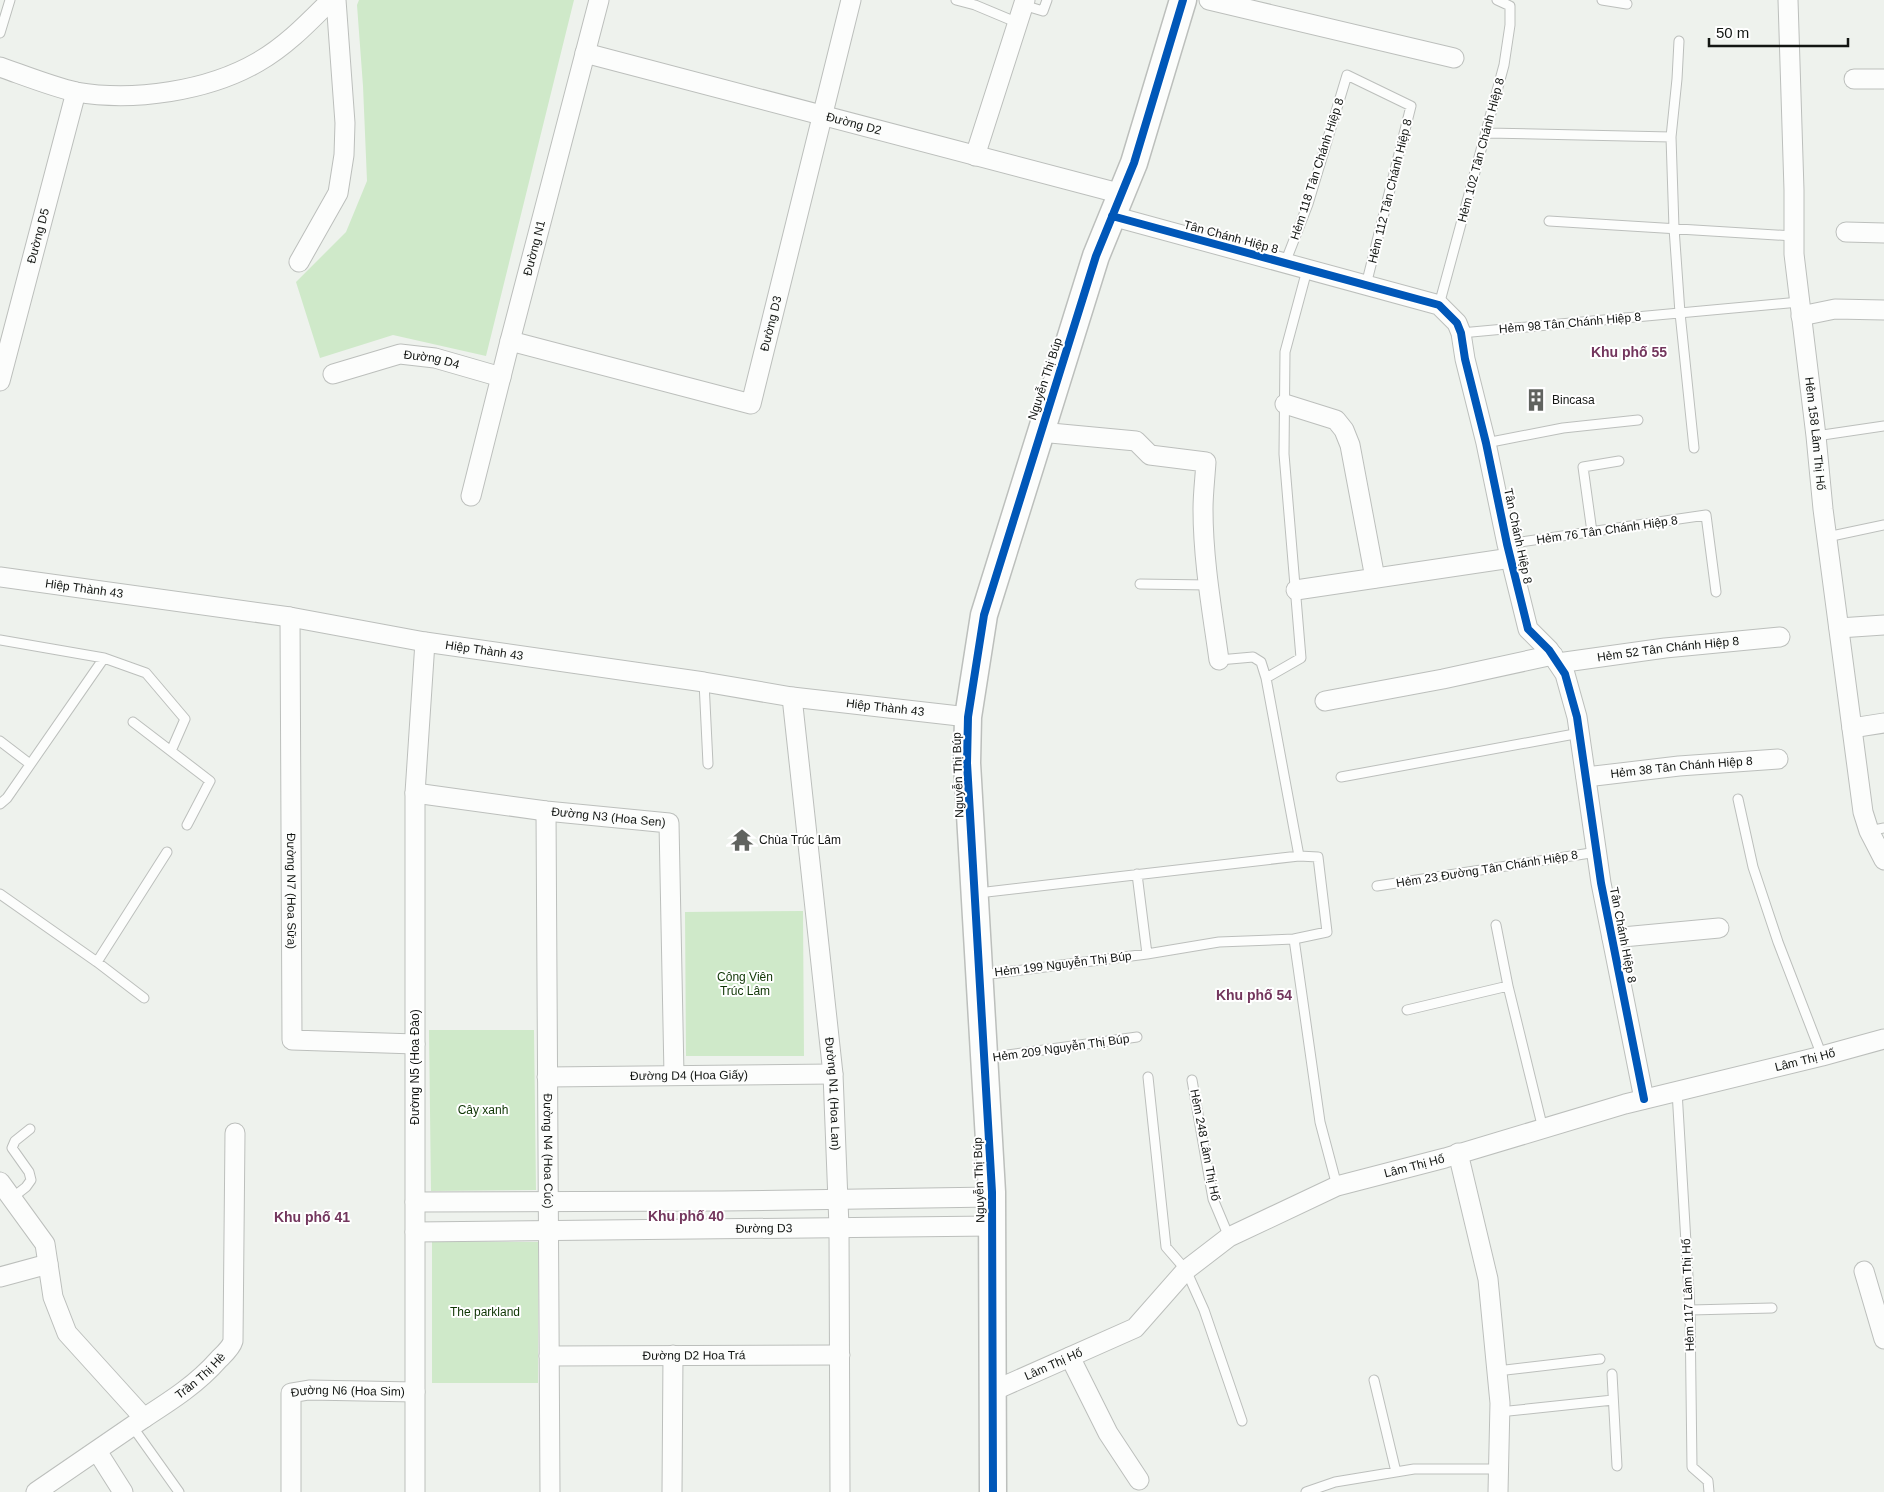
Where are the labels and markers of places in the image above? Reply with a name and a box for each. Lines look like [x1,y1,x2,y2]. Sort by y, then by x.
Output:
building icon: Bincasa [1523,387,1549,413]
place label: Bincasa [1552,393,1595,407]
temple icon: Chùa Trúc Lâm [729,827,755,853]
place label: Chùa Trúc Lâm [759,833,841,847]

